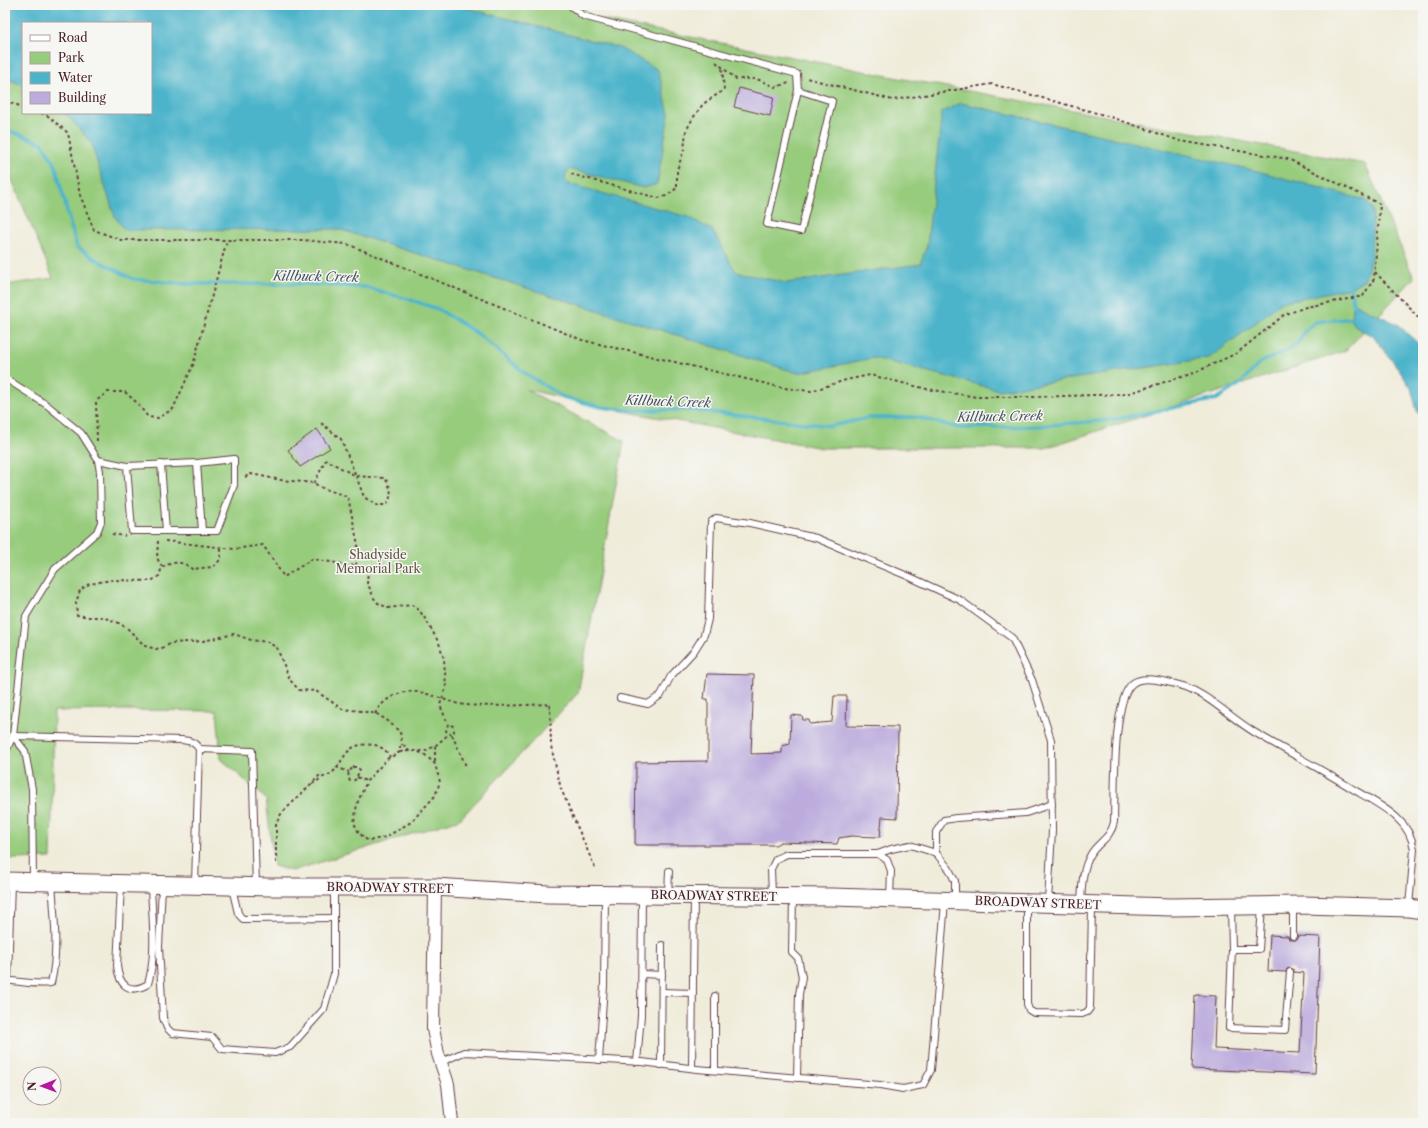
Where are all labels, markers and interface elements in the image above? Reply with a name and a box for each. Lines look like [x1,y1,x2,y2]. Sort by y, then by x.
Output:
legend [22,22,152,114]
text: Road [58,30,88,45]
text: Park [58,50,85,65]
text: Water [57,70,92,85]
text: Building [58,90,106,105]
water label: Killbuck Creek [272,267,359,285]
water label: Killbuck Creek [624,391,711,411]
water label: Killbuck Creek [956,407,1043,425]
park label: Shadyside Memorial Park [336,547,422,576]
street label: BROADWAY STREET [327,879,453,896]
street label: BROADWAY STREET [651,887,777,904]
street label: BROADWAY STREET [974,893,1102,912]
north arrow [22,1066,62,1106]
text: N [25,1081,39,1091]

